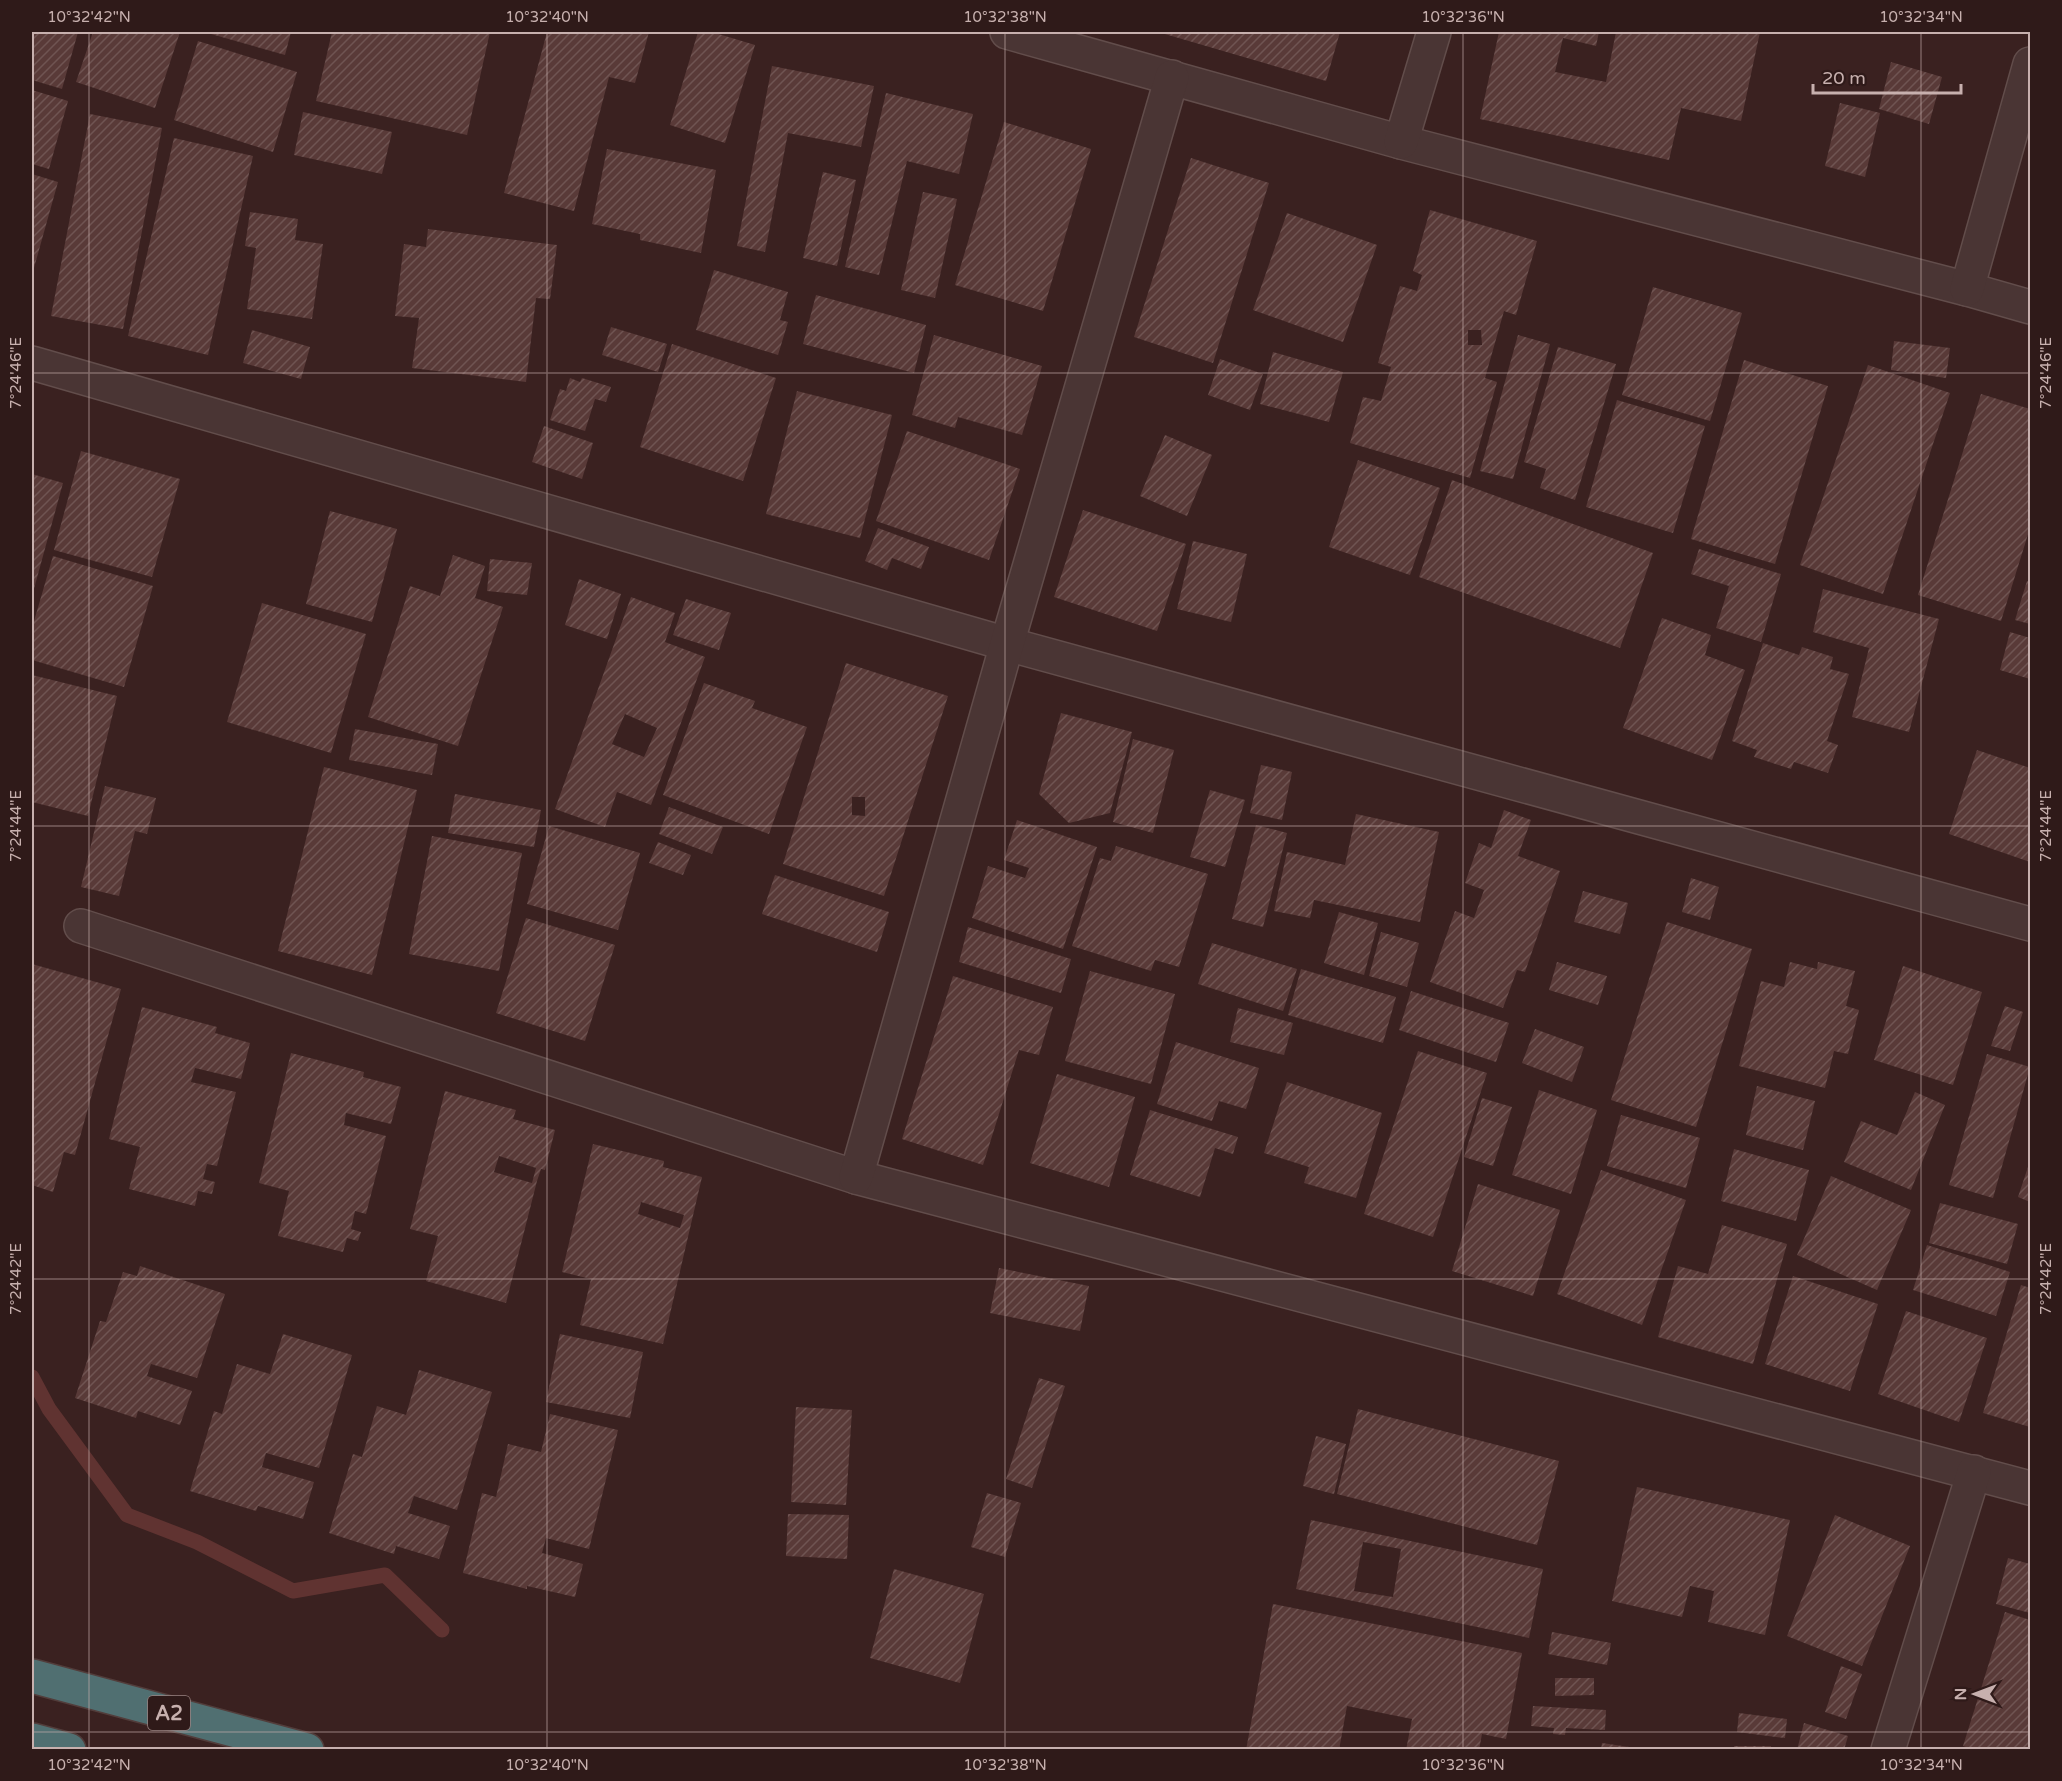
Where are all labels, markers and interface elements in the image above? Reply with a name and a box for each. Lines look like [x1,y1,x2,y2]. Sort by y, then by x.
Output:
text: 10°32'42"N [47,8,131,26]
text: 10°32'40"N [505,8,589,26]
text: 10°32'38"N [963,8,1047,26]
text: 10°32'36"N [1421,8,1505,26]
text: 10°32'34"N [1879,8,1963,26]
scale bar [1813,57,1962,95]
text: 20 m [1822,67,1866,89]
text: 7°24'46"E [7,337,25,409]
text: 7°24'46"E [2037,337,2055,409]
text: 7°24'44"E [7,790,25,862]
text: 7°24'44"E [2037,790,2055,862]
text: 7°24'42"E [7,1243,25,1315]
text: 7°24'42"E [2037,1243,2055,1315]
north arrow [1945,1664,2005,1724]
text: N [1951,1688,1971,1700]
road number: A2 [148,1696,190,1730]
text: 10°32'42"N [47,1756,131,1774]
text: 10°32'40"N [505,1756,589,1774]
text: 10°32'38"N [963,1756,1047,1774]
text: 10°32'36"N [1421,1756,1505,1774]
text: 10°32'34"N [1879,1756,1963,1774]

